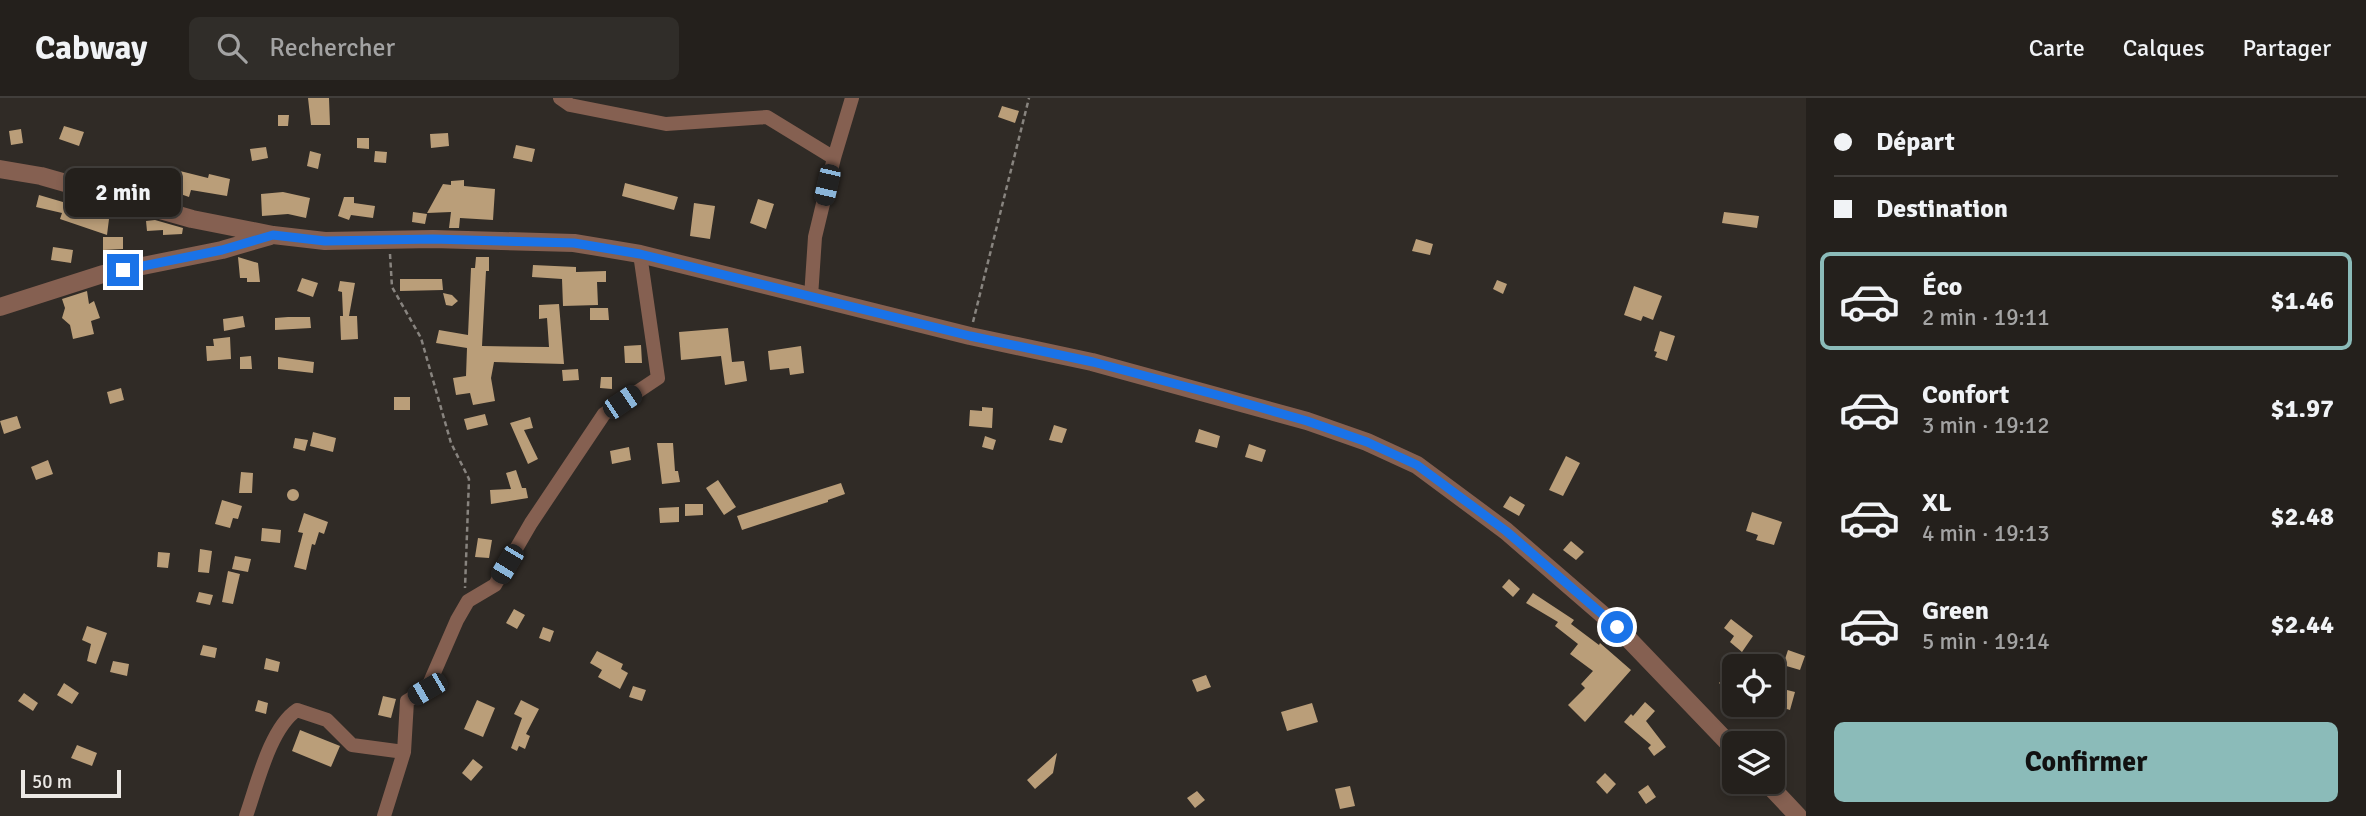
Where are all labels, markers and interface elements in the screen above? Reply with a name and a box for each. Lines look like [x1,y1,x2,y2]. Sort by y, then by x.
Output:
search box [189,17,679,80]
text: Cabway [35,28,147,69]
icon: search [213,29,251,67]
text: Rechercher [269,32,395,64]
text: Carte [2029,33,2085,63]
text: Calques [2123,33,2204,63]
text: Partager [2242,33,2331,63]
text: Départ [1876,126,1955,158]
car [813,162,842,208]
callout: 2 min [65,169,181,218]
text: 2 min [95,178,151,207]
text: Destination [1876,193,2008,225]
route end [107,254,139,286]
icon: car [1838,270,1901,333]
text: Éco [1922,271,1962,303]
text: $1.46 [2270,285,2334,317]
text: 2 min · 19:11 [1922,303,2050,332]
icon: car [1838,378,1901,441]
text: Confort [1922,379,2009,411]
car [599,382,646,422]
text: $1.97 [2270,393,2334,425]
text: 3 min · 19:12 [1922,411,2050,440]
icon: car [1838,486,1901,549]
text: XL [1922,487,1952,519]
text: $2.48 [2270,501,2334,533]
text: 4 min · 19:13 [1922,519,2050,548]
car [488,541,527,587]
icon: car [1838,594,1901,657]
text: Green [1922,595,1989,627]
text: $2.44 [2270,609,2334,641]
route start [1601,611,1633,643]
text: 5 min · 19:14 [1922,627,2050,656]
map controls [1722,654,1785,794]
button: locate [1722,654,1785,717]
car [404,669,451,709]
button: Confirmer [1834,722,2338,802]
button: layers [1722,731,1785,794]
scale bar [21,767,121,799]
text: 50 m [32,770,72,794]

